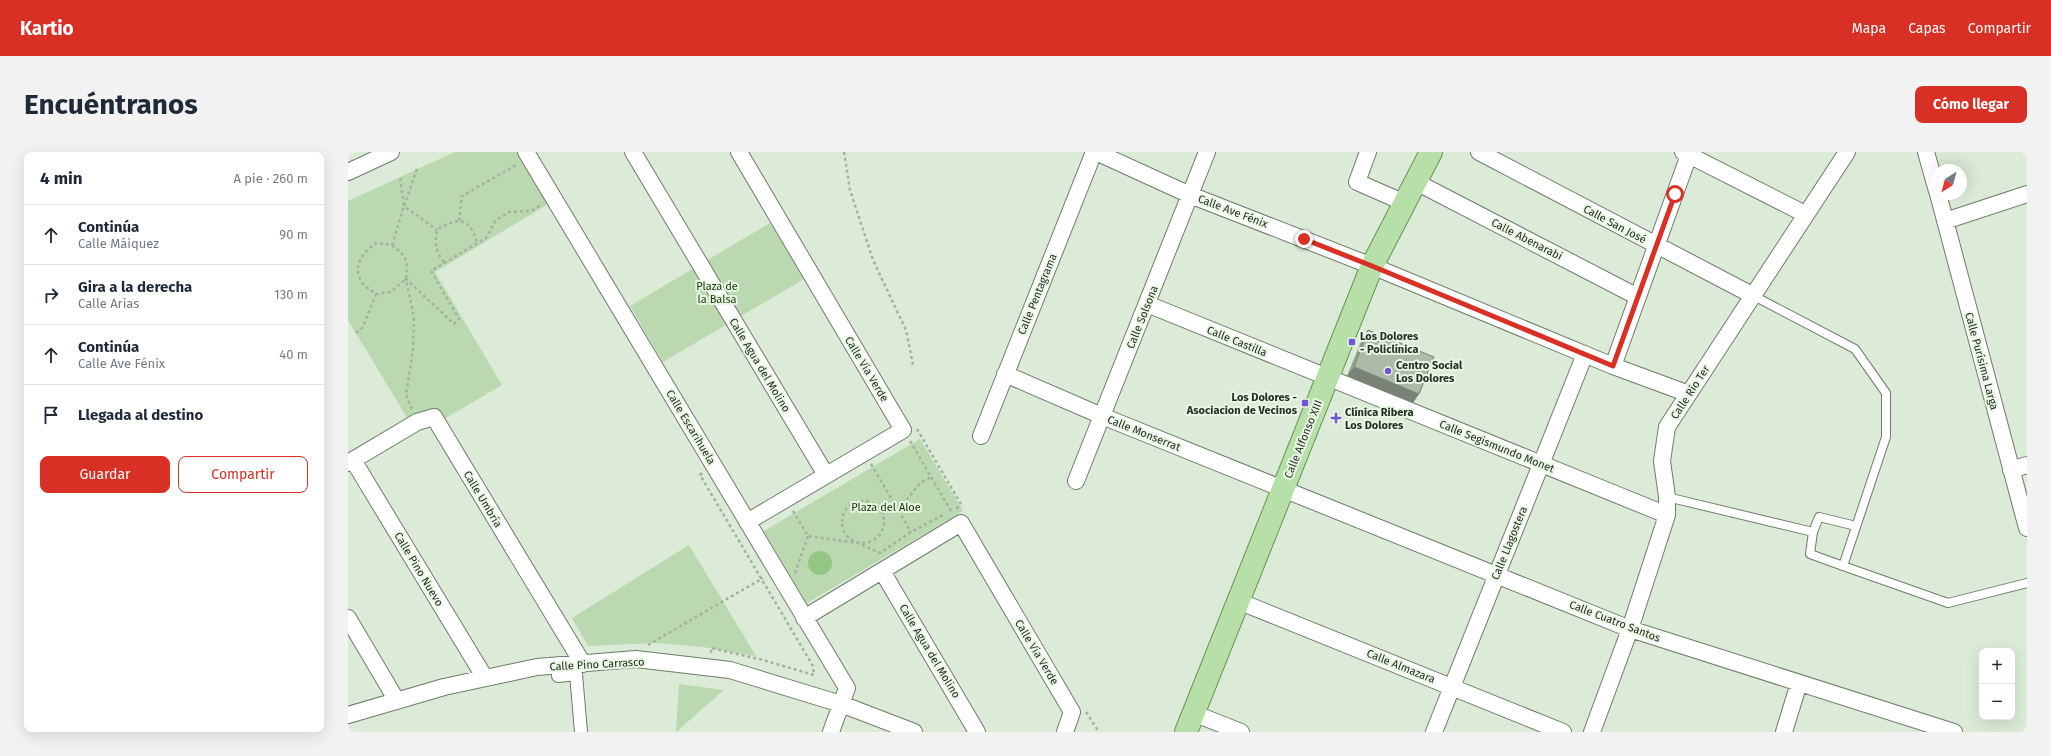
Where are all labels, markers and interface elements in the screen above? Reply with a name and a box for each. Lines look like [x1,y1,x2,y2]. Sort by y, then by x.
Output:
text: Kartio [20,17,74,40]
text: Mapa [1852,20,1886,37]
text: Capas [1908,20,1946,37]
text: Compartir [1968,20,2031,37]
button: Cómo llegar [1915,86,2027,123]
text: Encuéntranos [24,88,198,121]
north arrow [1931,164,1967,200]
text: 4 min [40,168,83,189]
text: A pie · 260 m [233,171,308,186]
route start [1666,185,1684,203]
street label: Calle Ave Fénix [1196,192,1270,231]
street label: Calle San José [1581,202,1648,246]
street label: Calle Abenarabi [1489,216,1564,263]
text: Continúa [78,218,139,236]
icon: ahead [40,224,62,246]
text: 90 m [279,227,308,242]
route end [1295,230,1313,248]
text: Calle Máiquez [78,236,159,251]
street label: Calle Pentagrama [1015,252,1060,337]
text: Gira a la derecha [78,278,192,296]
park label: Plaza de la Balsa [696,280,738,306]
icon: right [40,284,62,306]
street label: Calle Solsona [1124,284,1161,351]
text: 130 m [274,287,308,302]
text: Calle Arias [78,296,139,311]
street label: Calle Purísima Larga [1962,311,2001,411]
street label: Calle Agua del Molino [726,316,793,415]
street label: Calle Castilla [1205,323,1269,359]
place label: Los Dolores - Policlínica [1360,330,1419,356]
street label: Calle Vía Verde [842,334,891,404]
marker: Los Dolores - Policlínica [1347,337,1357,347]
text: Continúa [78,338,139,356]
icon: ahead [40,344,62,366]
text: 40 m [279,347,308,362]
text: Calle Ave Fénix [78,356,165,371]
place label: Centro Social Los Dolores [1396,359,1463,385]
street label: Calle Río Ter [1668,362,1713,422]
marker: Centro Social Los Dolores [1383,366,1393,376]
street label: Calle Escarihuela [663,388,718,467]
place label: Los Dolores - Asociacion de Vecinos [1186,391,1298,417]
street label: Calle Alfonso XIII [1282,398,1325,480]
marker: Los Dolores - Asociacion de Vecinos [1300,398,1310,408]
icon: arrive [40,404,62,426]
text: Llegada al destino [78,406,203,424]
place label: Clínica Ribera Los Dolores [1345,406,1413,432]
marker: Clínica Ribera Los Dolores [1330,412,1342,424]
street label: Calle Monserrat [1105,413,1182,454]
street label: Calle Segismundo Monet [1437,417,1556,475]
button: Guardar [40,456,170,493]
button: Compartir [178,456,308,493]
street label: Calle Umbría [461,469,505,530]
park label: Plaza del Aloe [851,501,921,514]
street label: Calle Llagostera [1489,504,1530,582]
street label: Calle Pino Nuevo [391,530,446,609]
street label: Calle Cuatro Santos [1567,598,1662,645]
street label: Calle Agua del Molino [896,602,963,701]
street label: Calle Vía Verde [1012,617,1061,687]
street label: Calle Almazara [1365,647,1437,686]
map controls [1979,648,2015,720]
button: + [1979,648,2015,684]
street label: Calle Pino Carrasco [549,656,645,673]
button: − [1979,684,2015,720]

